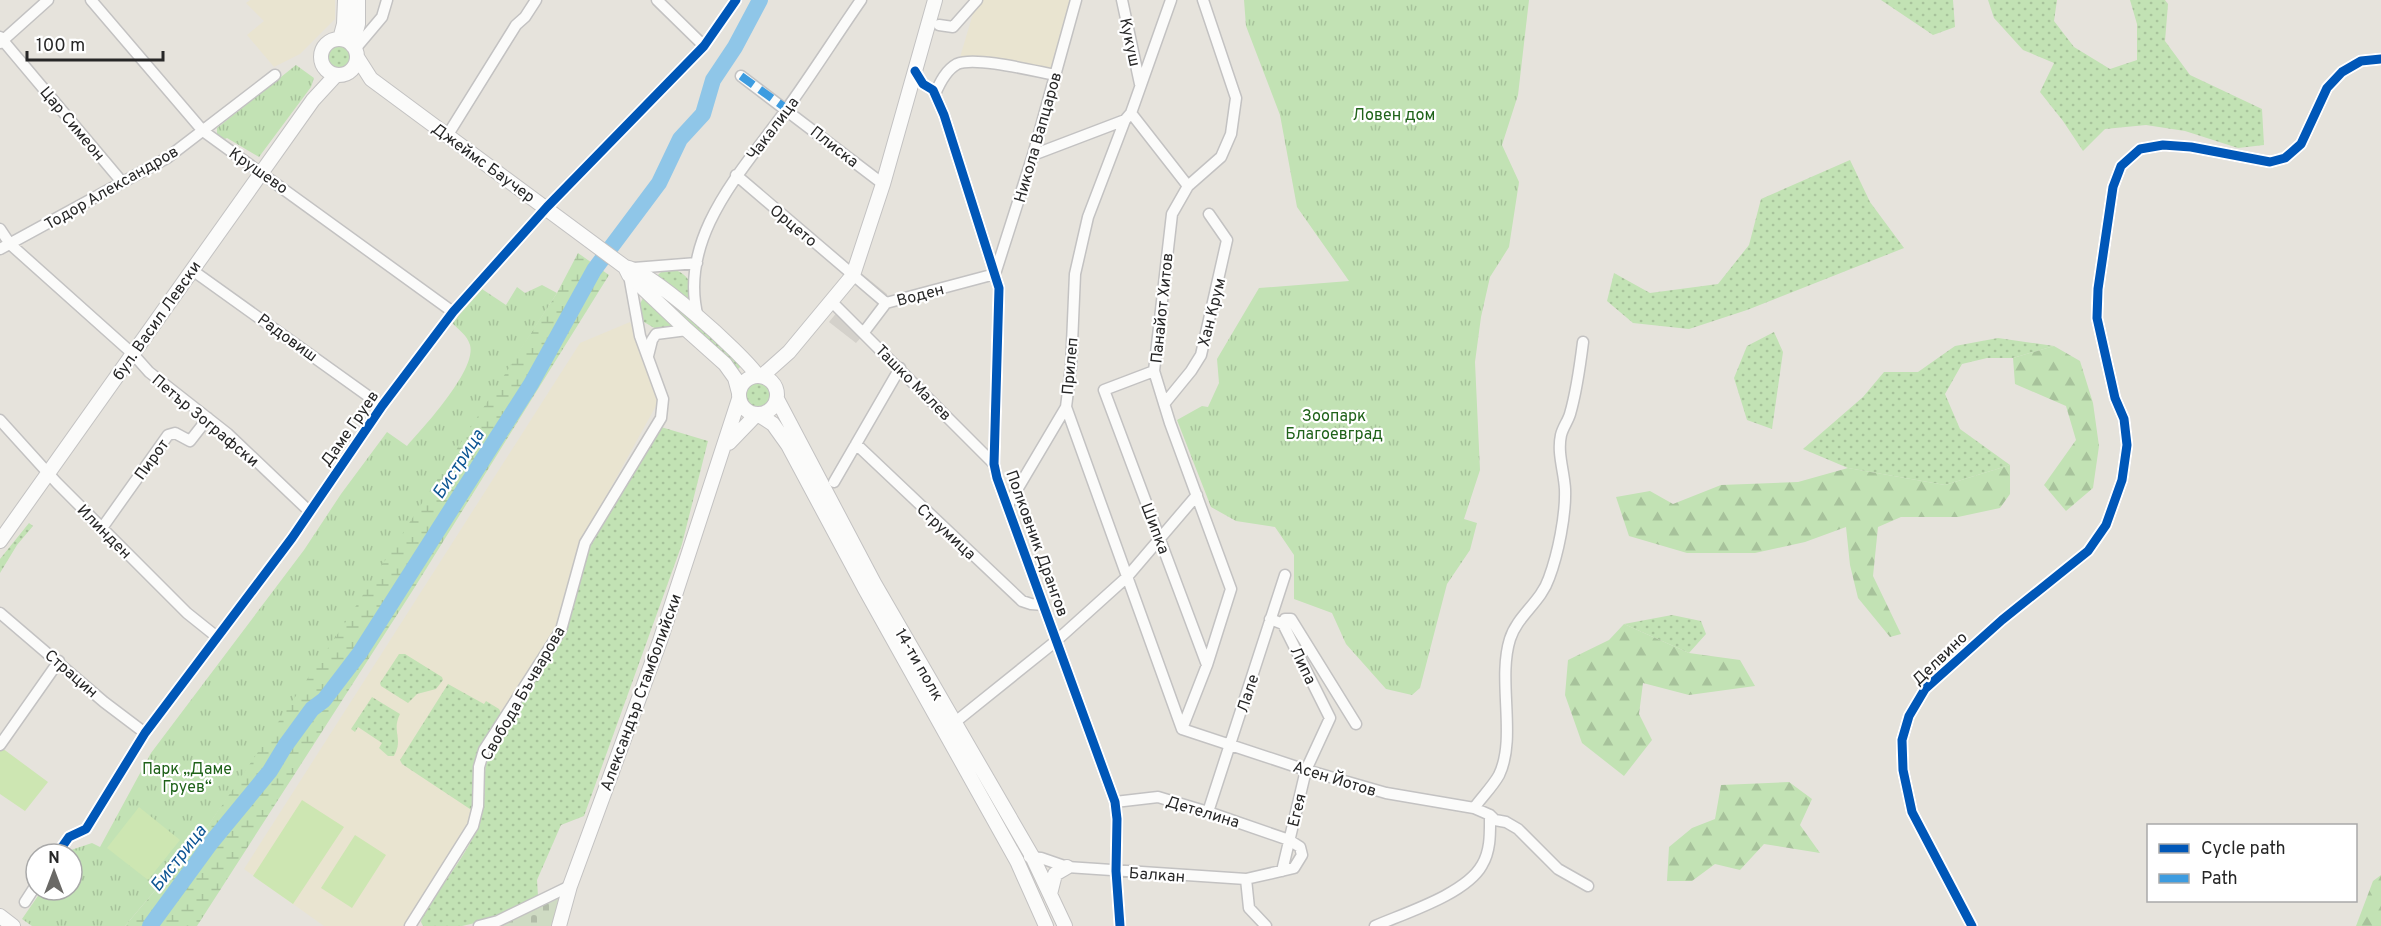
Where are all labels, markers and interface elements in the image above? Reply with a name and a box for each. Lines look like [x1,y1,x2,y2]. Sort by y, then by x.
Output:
street label: Кукуш [1114,16,1144,69]
scale bar [27,24,164,62]
text: 100 m [36,35,85,58]
street label: Никола Вапцаров [1011,70,1067,205]
street label: Цар Симеон [35,83,108,166]
street label: Чакалица [743,93,804,165]
park label: Ловен дом [1353,106,1435,126]
street label: Джеймс Баучер [427,119,538,208]
street label: Плиска [806,122,862,173]
street label: Тодор Александров [42,142,182,235]
street label: Крушево [224,144,291,199]
street label: Орцето [765,201,821,252]
street label: Панайот Хитов [1147,252,1179,364]
street label: бул. Васил Левски [109,258,206,385]
street label: Хан Крум [1195,276,1231,349]
street label: Воден [895,280,947,312]
street label: Радовиш [253,310,321,367]
street label: Прилеп [1059,337,1083,396]
street label: Ташко Малев [870,341,955,426]
street label: Петър Зографски [147,371,262,472]
street label: Даме Груев [317,387,384,471]
park label: Зоопарк Благоевград [1285,407,1383,445]
water label: Бистрица [428,425,491,504]
street label: Пирот [131,436,174,485]
street label: Полковник Дрангов [1000,468,1072,620]
street label: Струмица [912,500,979,565]
street label: Шипка [1135,500,1173,557]
street label: Илинден [72,501,135,564]
street label: Александър Стамболийски [597,591,687,794]
street label: Свобода Бъчварова [477,623,570,765]
street label: 14-ти полк [890,625,947,705]
street label: Делвино [1909,628,1972,691]
street label: Липа [1285,644,1320,688]
street label: Страцин [40,646,101,703]
street label: Лале [1233,672,1264,715]
street label: Асен Йотов [1290,756,1379,802]
park label: Парк „Даме Груев“ [142,760,232,798]
street label: Детелина [1163,792,1242,834]
street label: Егея [1284,792,1312,829]
water label: Бистрица [146,820,213,897]
legend [2147,824,2357,902]
text: Cycle path [2201,838,2286,861]
north arrow [24,842,84,902]
text: N [48,849,60,869]
street label: Балкан [1128,864,1186,888]
text: Path [2201,868,2238,891]

